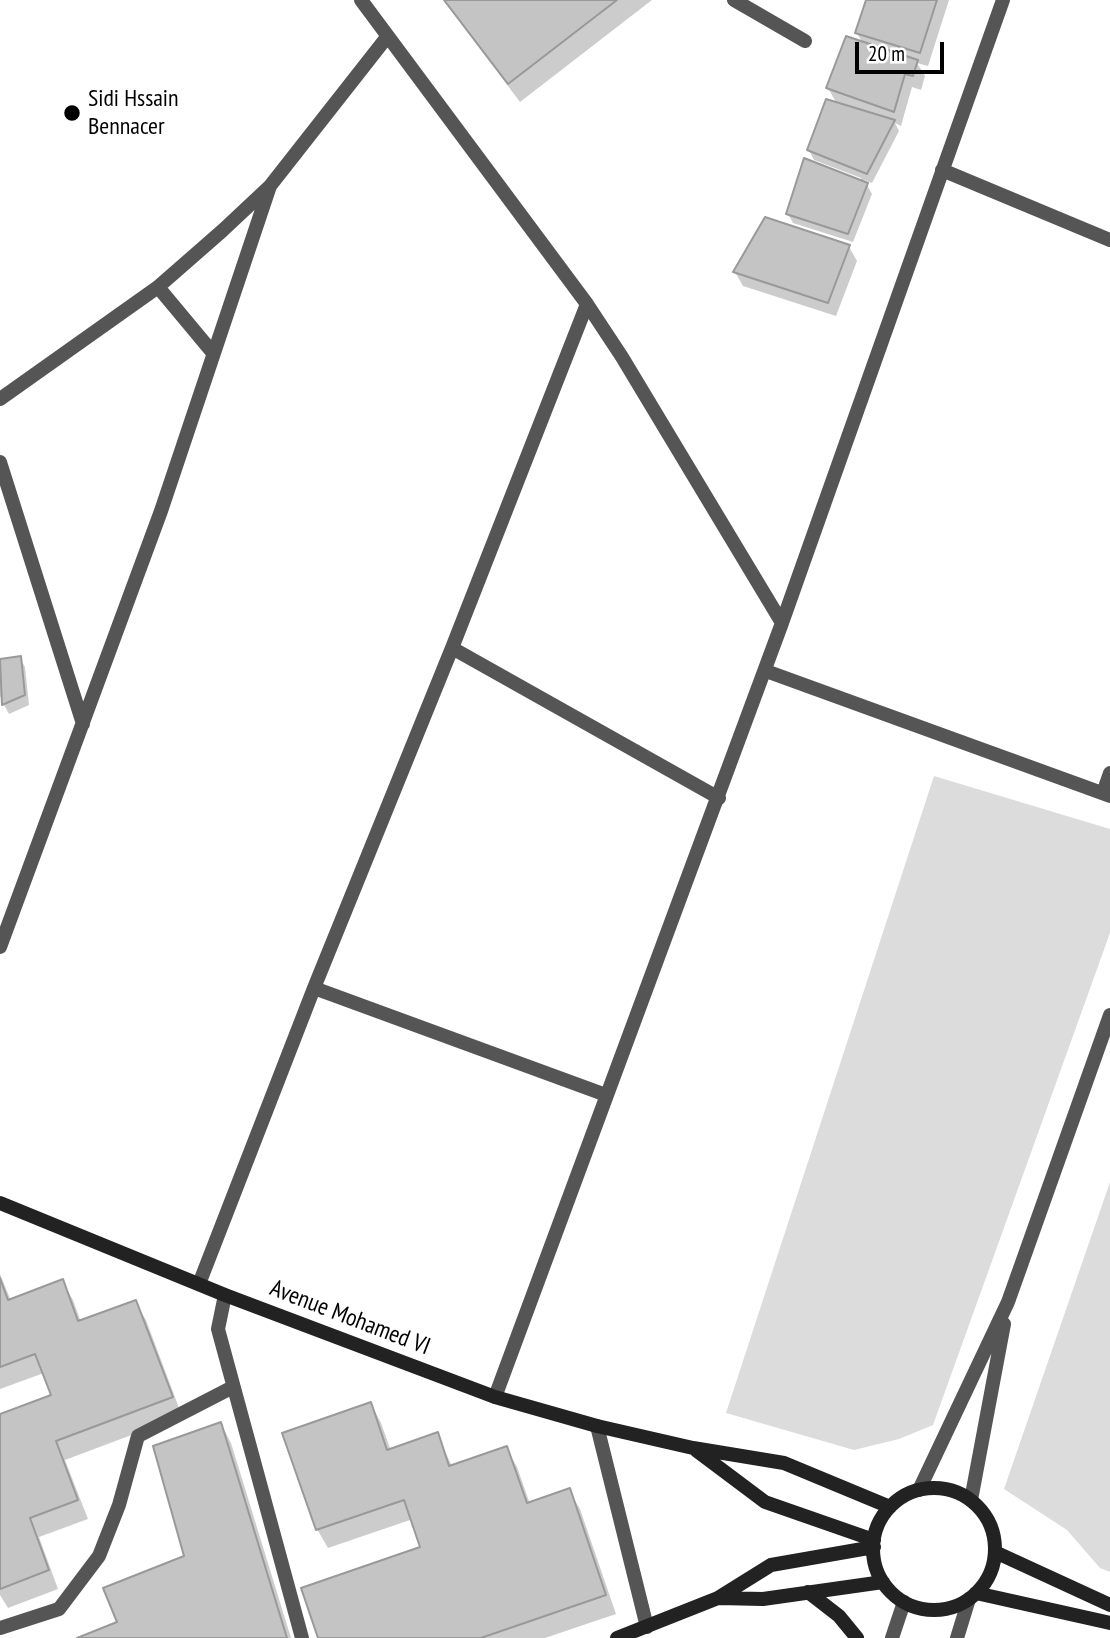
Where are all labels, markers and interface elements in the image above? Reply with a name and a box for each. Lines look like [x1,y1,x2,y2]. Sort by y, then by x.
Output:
scale bar [858,28,947,72]
text: 20 m [868,40,905,67]
place label: Sidi Hssain Bennacer [88,85,179,141]
marker: Sidi Hssain Bennacer [62,103,82,123]
street label: Avenue Mohamed VI [266,1274,434,1362]

